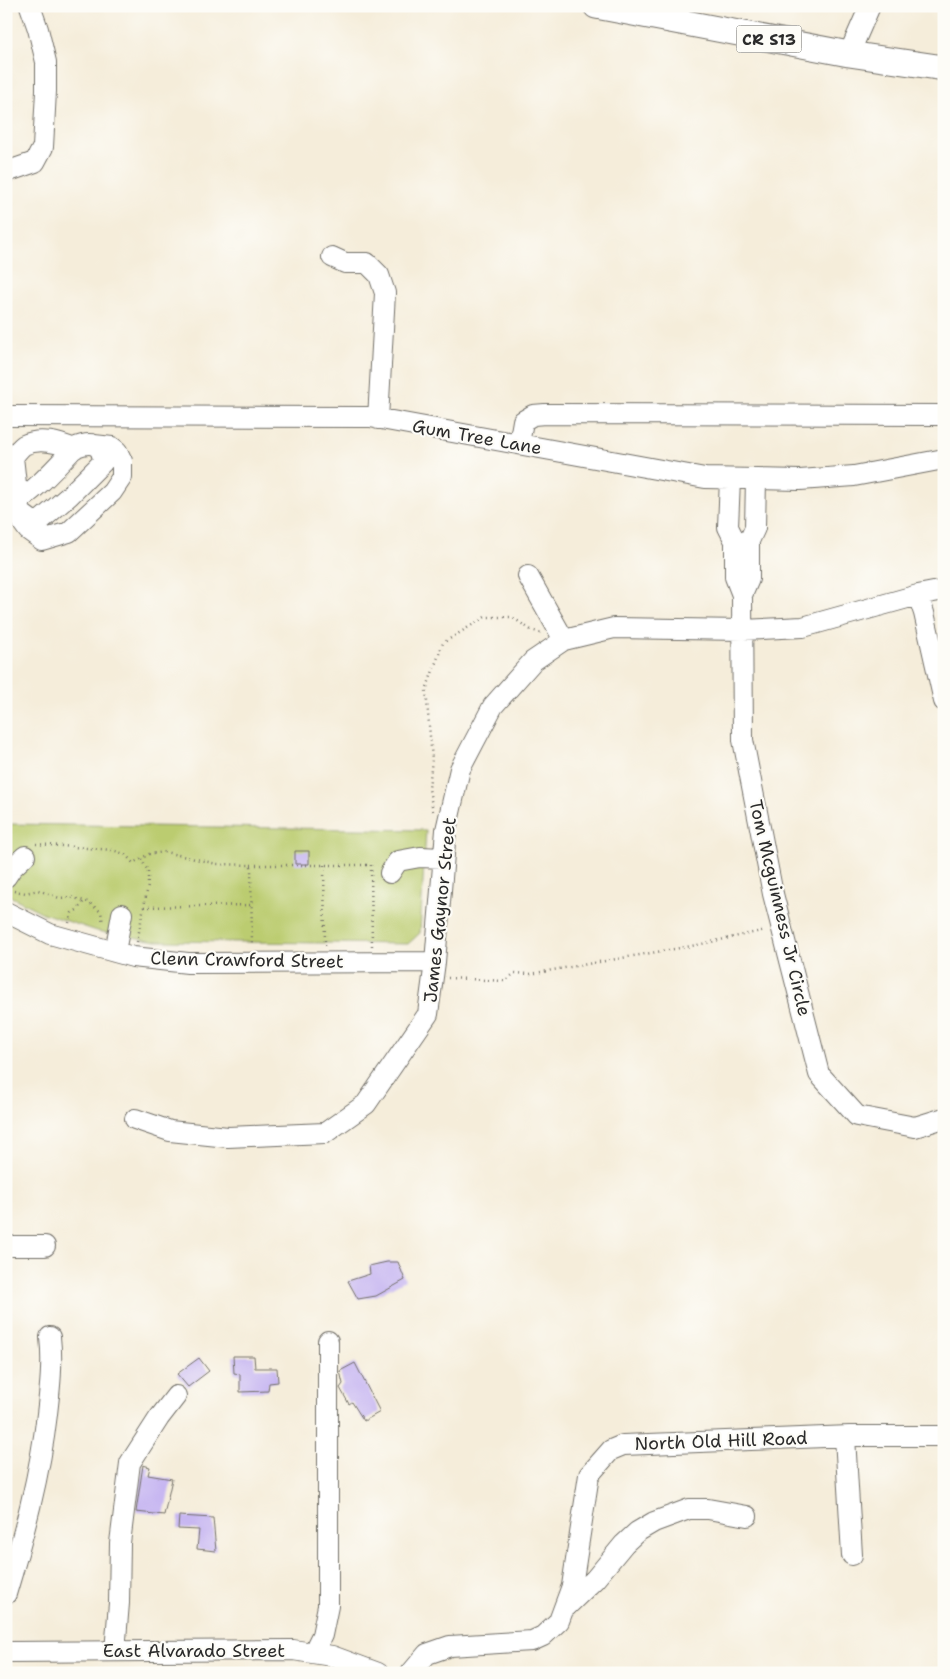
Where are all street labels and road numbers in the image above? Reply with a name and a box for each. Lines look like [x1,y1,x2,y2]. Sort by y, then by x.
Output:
road number: CR S13 [736,26,802,52]
street label: Gum Tree Lane [410,414,544,460]
street label: Tom Mcguinness Jr Circle [743,798,817,1018]
street label: James Gaynor Street [418,816,462,1004]
street label: Clenn Crawford Street [150,946,344,974]
street label: North Old Hill Road [634,1426,808,1456]
street label: East Alvarado Street [103,1639,285,1663]

